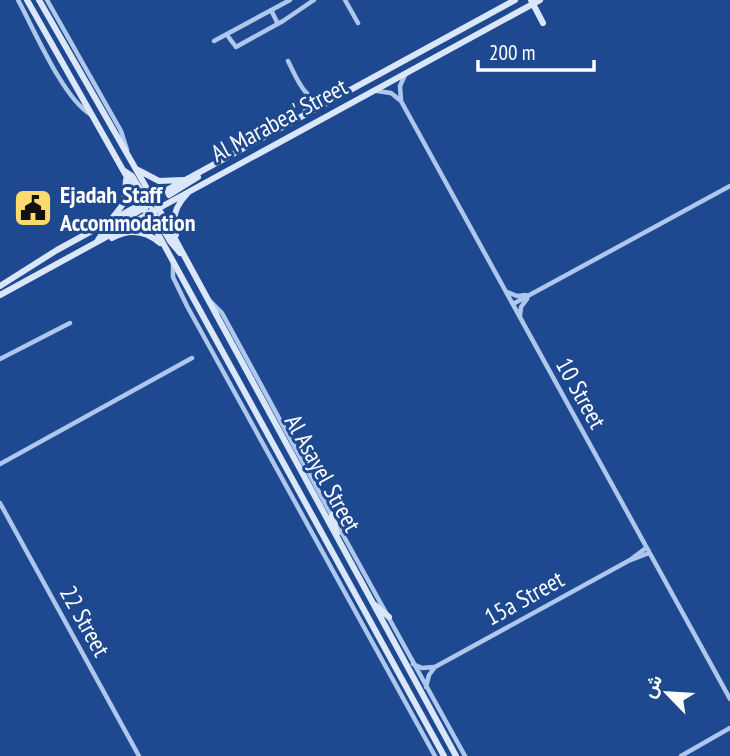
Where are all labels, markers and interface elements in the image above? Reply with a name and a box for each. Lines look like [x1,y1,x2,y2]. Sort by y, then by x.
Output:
scale bar [478,28,594,72]
text: 200 m [489,39,535,66]
street label: Al Marabea' Street [205,71,353,169]
place label: Ejadah Staff Accommodation [59,179,195,238]
public building icon: Ejadah Staff Accommodation [12,187,54,229]
street label: 10 Street [549,352,613,434]
street label: Al Asayel Street [278,409,368,538]
street label: 15a Street [479,563,569,632]
street label: 22 Street [53,580,117,662]
north arrow [632,658,702,728]
text: ش [636,670,667,701]

